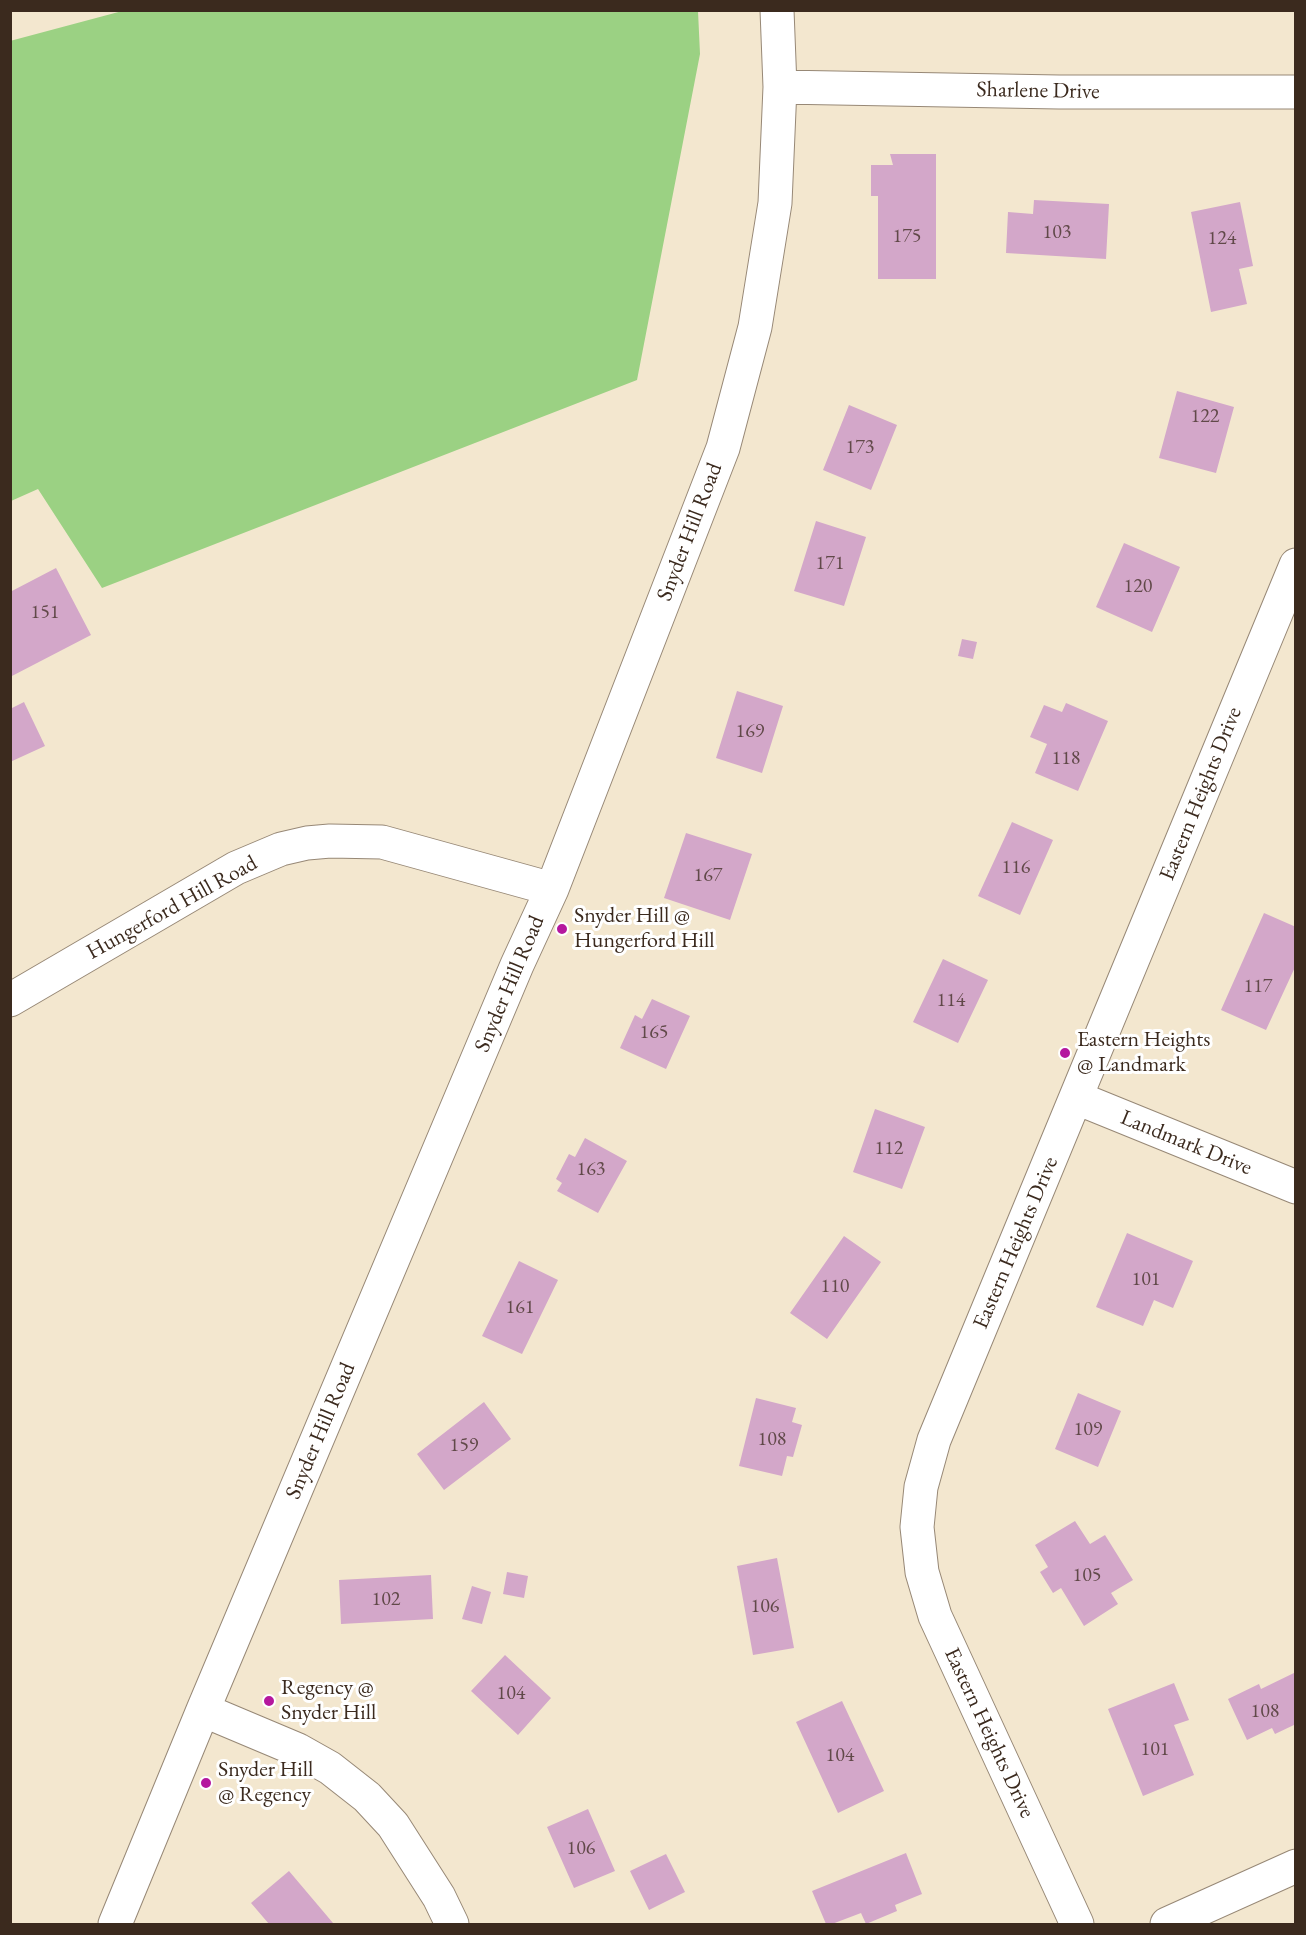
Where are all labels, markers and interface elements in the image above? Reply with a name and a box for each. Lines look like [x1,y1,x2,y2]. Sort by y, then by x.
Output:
street label: Sharlene Drive [976,77,1100,105]
house number: 103 [1043,221,1071,245]
house number: 175 [893,225,921,249]
house number: 124 [1208,227,1236,251]
house number: 122 [1191,405,1219,429]
house number: 173 [846,436,874,460]
street label: Snyder Hill Road [652,459,728,605]
house number: 171 [816,552,844,576]
house number: 120 [1124,575,1152,599]
house number: 151 [31,601,59,625]
street label: Eastern Heights Drive [1154,703,1248,885]
house number: 169 [736,720,764,744]
house number: 118 [1052,747,1080,771]
street label: Hungerford Hill Road [82,850,262,966]
house number: 116 [1002,856,1030,880]
house number: 167 [694,864,722,888]
place label: Snyder Hill @ Hungerford Hill [574,903,715,954]
street label: Snyder Hill Road [469,912,551,1056]
marker: Snyder Hill @ Hungerford Hill [555,922,569,936]
house number: 117 [1244,975,1272,999]
house number: 114 [937,989,965,1013]
house number: 165 [640,1021,668,1045]
place label: Eastern Heights @ Landmark [1077,1027,1210,1078]
marker: Eastern Heights @ Landmark [1058,1046,1072,1060]
street label: Landmark Drive [1116,1105,1256,1181]
house number: 112 [875,1137,903,1161]
street label: Eastern Heights Drive [968,1153,1064,1333]
house number: 163 [577,1158,605,1182]
house number: 101 [1132,1268,1160,1292]
house number: 110 [821,1275,849,1299]
house number: 161 [506,1296,534,1320]
street label: Snyder Hill Road [280,1359,362,1503]
house number: 109 [1074,1418,1102,1442]
house number: 108 [758,1428,786,1452]
house number: 159 [450,1434,478,1458]
house number: 105 [1073,1564,1101,1588]
house number: 102 [372,1588,400,1612]
house number: 106 [751,1595,779,1619]
street label: Eastern Heights Drive [938,1644,1040,1822]
place label: Regency @ Snyder Hill [281,1675,376,1726]
house number: 104 [497,1682,525,1706]
marker: Regency @ Snyder Hill [262,1694,276,1708]
house number: 108 [1251,1700,1279,1724]
house number: 101 [1141,1738,1169,1762]
house number: 104 [826,1744,854,1768]
place label: Snyder Hill @ Regency [218,1757,313,1808]
marker: Snyder Hill @ Regency [199,1776,213,1790]
house number: 106 [567,1837,595,1861]

